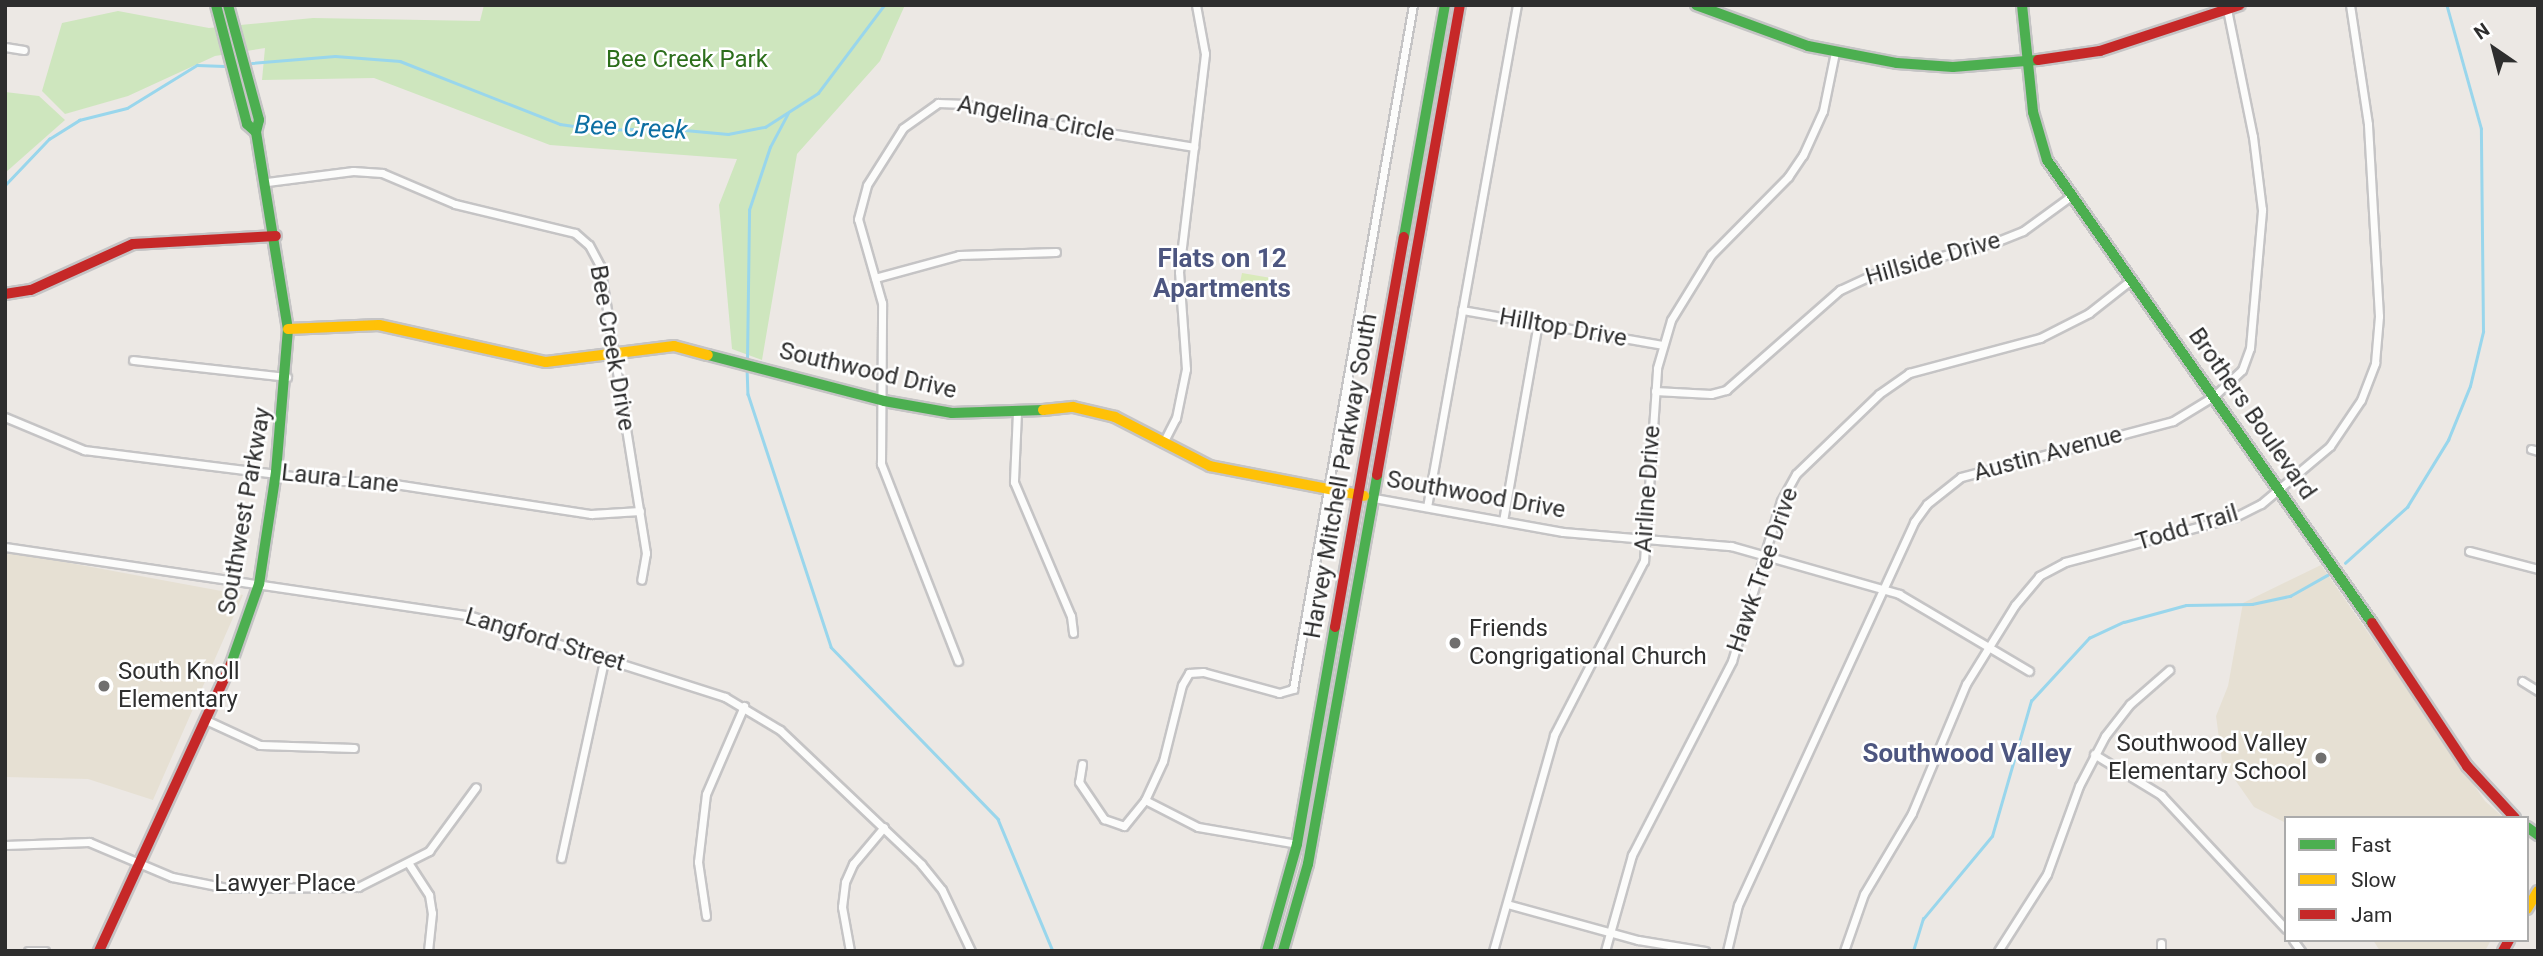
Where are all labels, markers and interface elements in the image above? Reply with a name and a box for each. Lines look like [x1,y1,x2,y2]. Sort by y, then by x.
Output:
north arrow [2459,14,2529,84]
text: N [2470,18,2494,45]
park label: Bee Creek Park [606,46,768,74]
street label: Angelina Circle [955,90,1117,148]
water label: Bee Creek [574,109,688,147]
street label: Hillside Drive [1862,226,2004,292]
district label: Flats on 12 Apartments [1153,243,1291,304]
street label: Bee Creek Drive [583,263,641,433]
street label: Hilltop Drive [1497,303,1629,353]
street label: Harvey Mitchell Parkway South [1298,311,1384,641]
street label: Brothers Boulevard [2182,323,2322,505]
street label: Southwood Drive [777,337,959,405]
street label: Southwest Parkway [213,405,277,617]
street label: Austin Avenue [1971,420,2125,488]
street label: Airline Drive [1629,425,1667,553]
street label: Laura Lane [280,459,400,499]
street label: Southwood Drive [1384,465,1568,525]
street label: Hawk Tree Drive [1721,484,1805,656]
street label: Todd Trail [2132,499,2242,557]
street label: Langford Street [462,602,628,678]
place label: Friends Congrigational Church [1469,615,1707,671]
marker: Friends Congrigational Church [1447,635,1463,651]
place label: South Knoll Elementary [118,658,240,714]
marker: South Knoll Elementary [96,678,112,694]
place label: Southwood Valley Elementary School [2108,730,2307,786]
district label: Southwood Valley [1862,738,2072,770]
marker: Southwood Valley Elementary School [2313,750,2329,766]
legend [2284,816,2529,942]
text: Fast [2351,833,2391,857]
text: Slow [2351,868,2396,892]
street label: Lawyer Place [214,870,356,898]
text: Jam [2351,903,2392,927]

